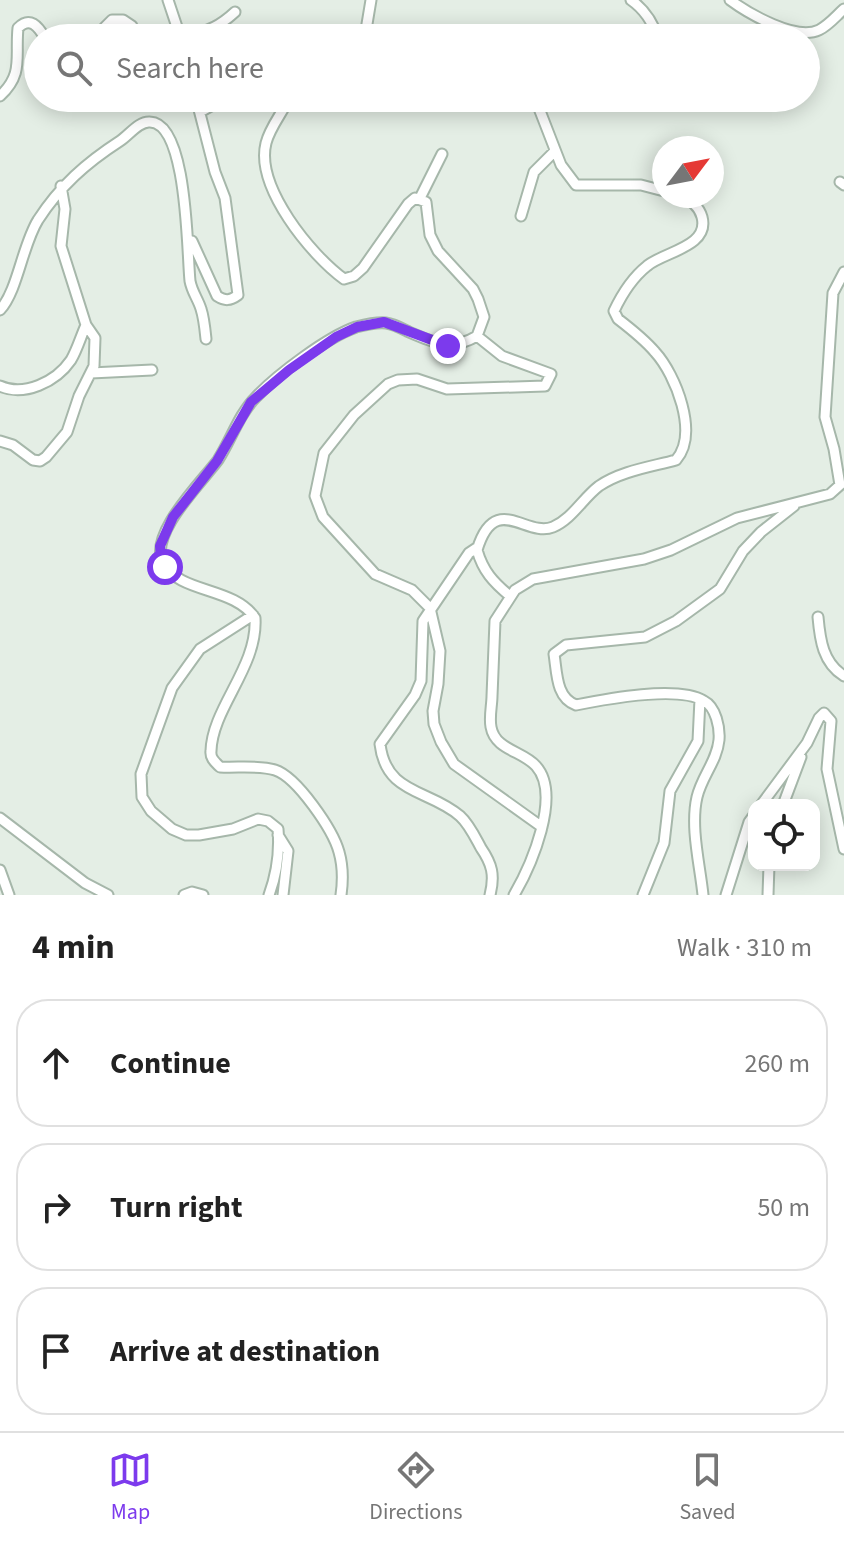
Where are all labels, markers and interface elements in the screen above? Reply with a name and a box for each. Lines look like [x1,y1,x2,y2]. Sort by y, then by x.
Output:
search box [24,24,820,112]
icon: search [52,46,96,90]
text: Search here [116,47,264,90]
north arrow [652,136,724,208]
route end [430,328,466,364]
route start [147,549,183,585]
map controls [748,799,820,871]
button: locate [748,799,820,871]
text: 4 min [32,923,115,972]
text: Walk · 310 m [677,929,812,966]
icon: ahead [34,1041,78,1085]
text: Continue [110,1042,231,1085]
text: 260 m [744,1045,810,1082]
icon: right [34,1185,78,1229]
text: Turn right [110,1186,242,1229]
text: 50 m [757,1189,810,1226]
icon: arrive [34,1329,78,1373]
text: Arrive at destination [110,1330,380,1373]
tab: Map [108,1448,152,1528]
tab: Directions [369,1448,462,1528]
tab: Saved [679,1448,736,1528]

